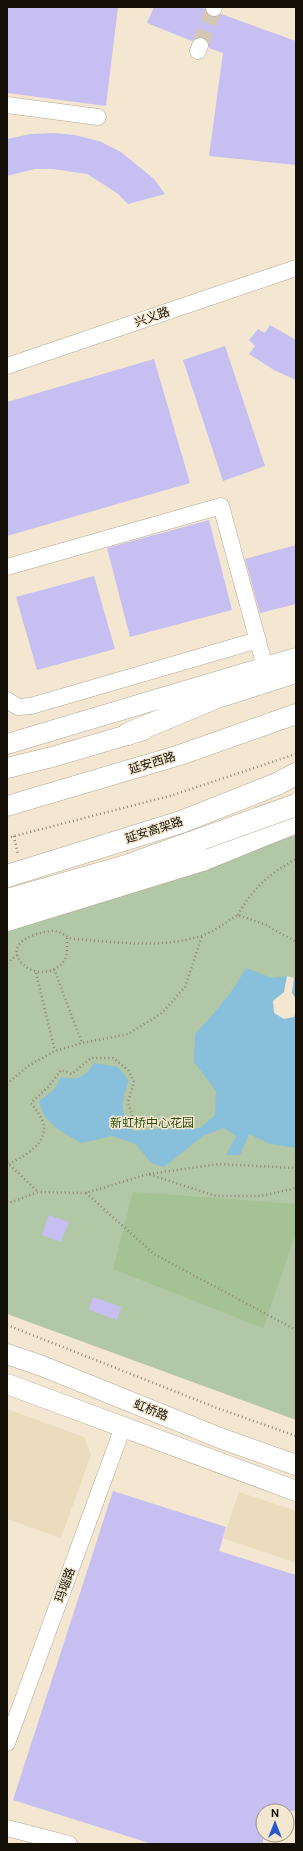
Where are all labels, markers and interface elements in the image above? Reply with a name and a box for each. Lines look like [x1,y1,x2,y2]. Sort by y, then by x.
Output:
street label: 兴义路 [132,304,172,330]
street label: 延安西路 [127,748,177,778]
street label: 延安高架路 [123,813,185,847]
park label: 新虹桥中心花园 [110,1115,194,1131]
street label: 虹桥路 [131,1396,171,1424]
street label: 玛瑙路 [51,1565,79,1605]
north arrow [255,1803,295,1843]
text: N [271,1806,279,1820]

